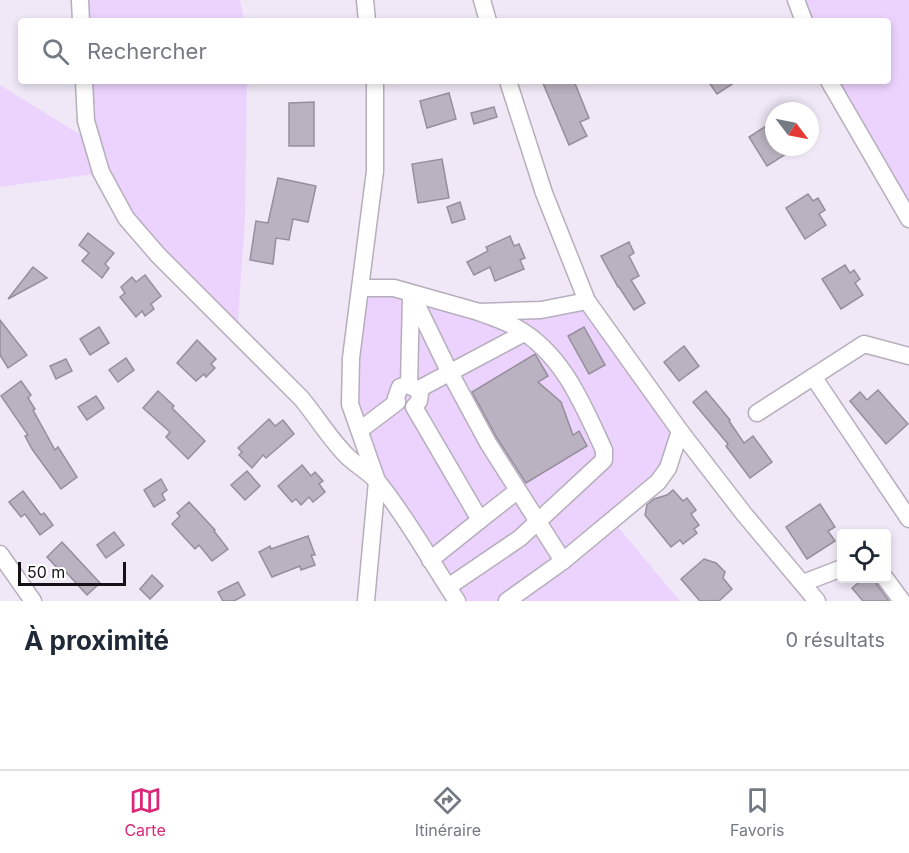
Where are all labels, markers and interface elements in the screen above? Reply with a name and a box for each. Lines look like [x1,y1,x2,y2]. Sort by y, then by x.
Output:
search box [18,18,891,84]
icon: search [39,35,72,68]
text: Rechercher [87,38,207,64]
north arrow [765,102,819,156]
map controls [837,529,891,583]
button: locate [837,529,891,583]
scale bar [18,559,126,586]
text: 50 m [27,562,65,582]
text: À proximité [24,625,169,656]
text: 0 résultats [786,628,885,652]
tab: Carte [124,784,166,840]
tab: Itinéraire [415,784,481,840]
tab: Favoris [730,784,785,840]

